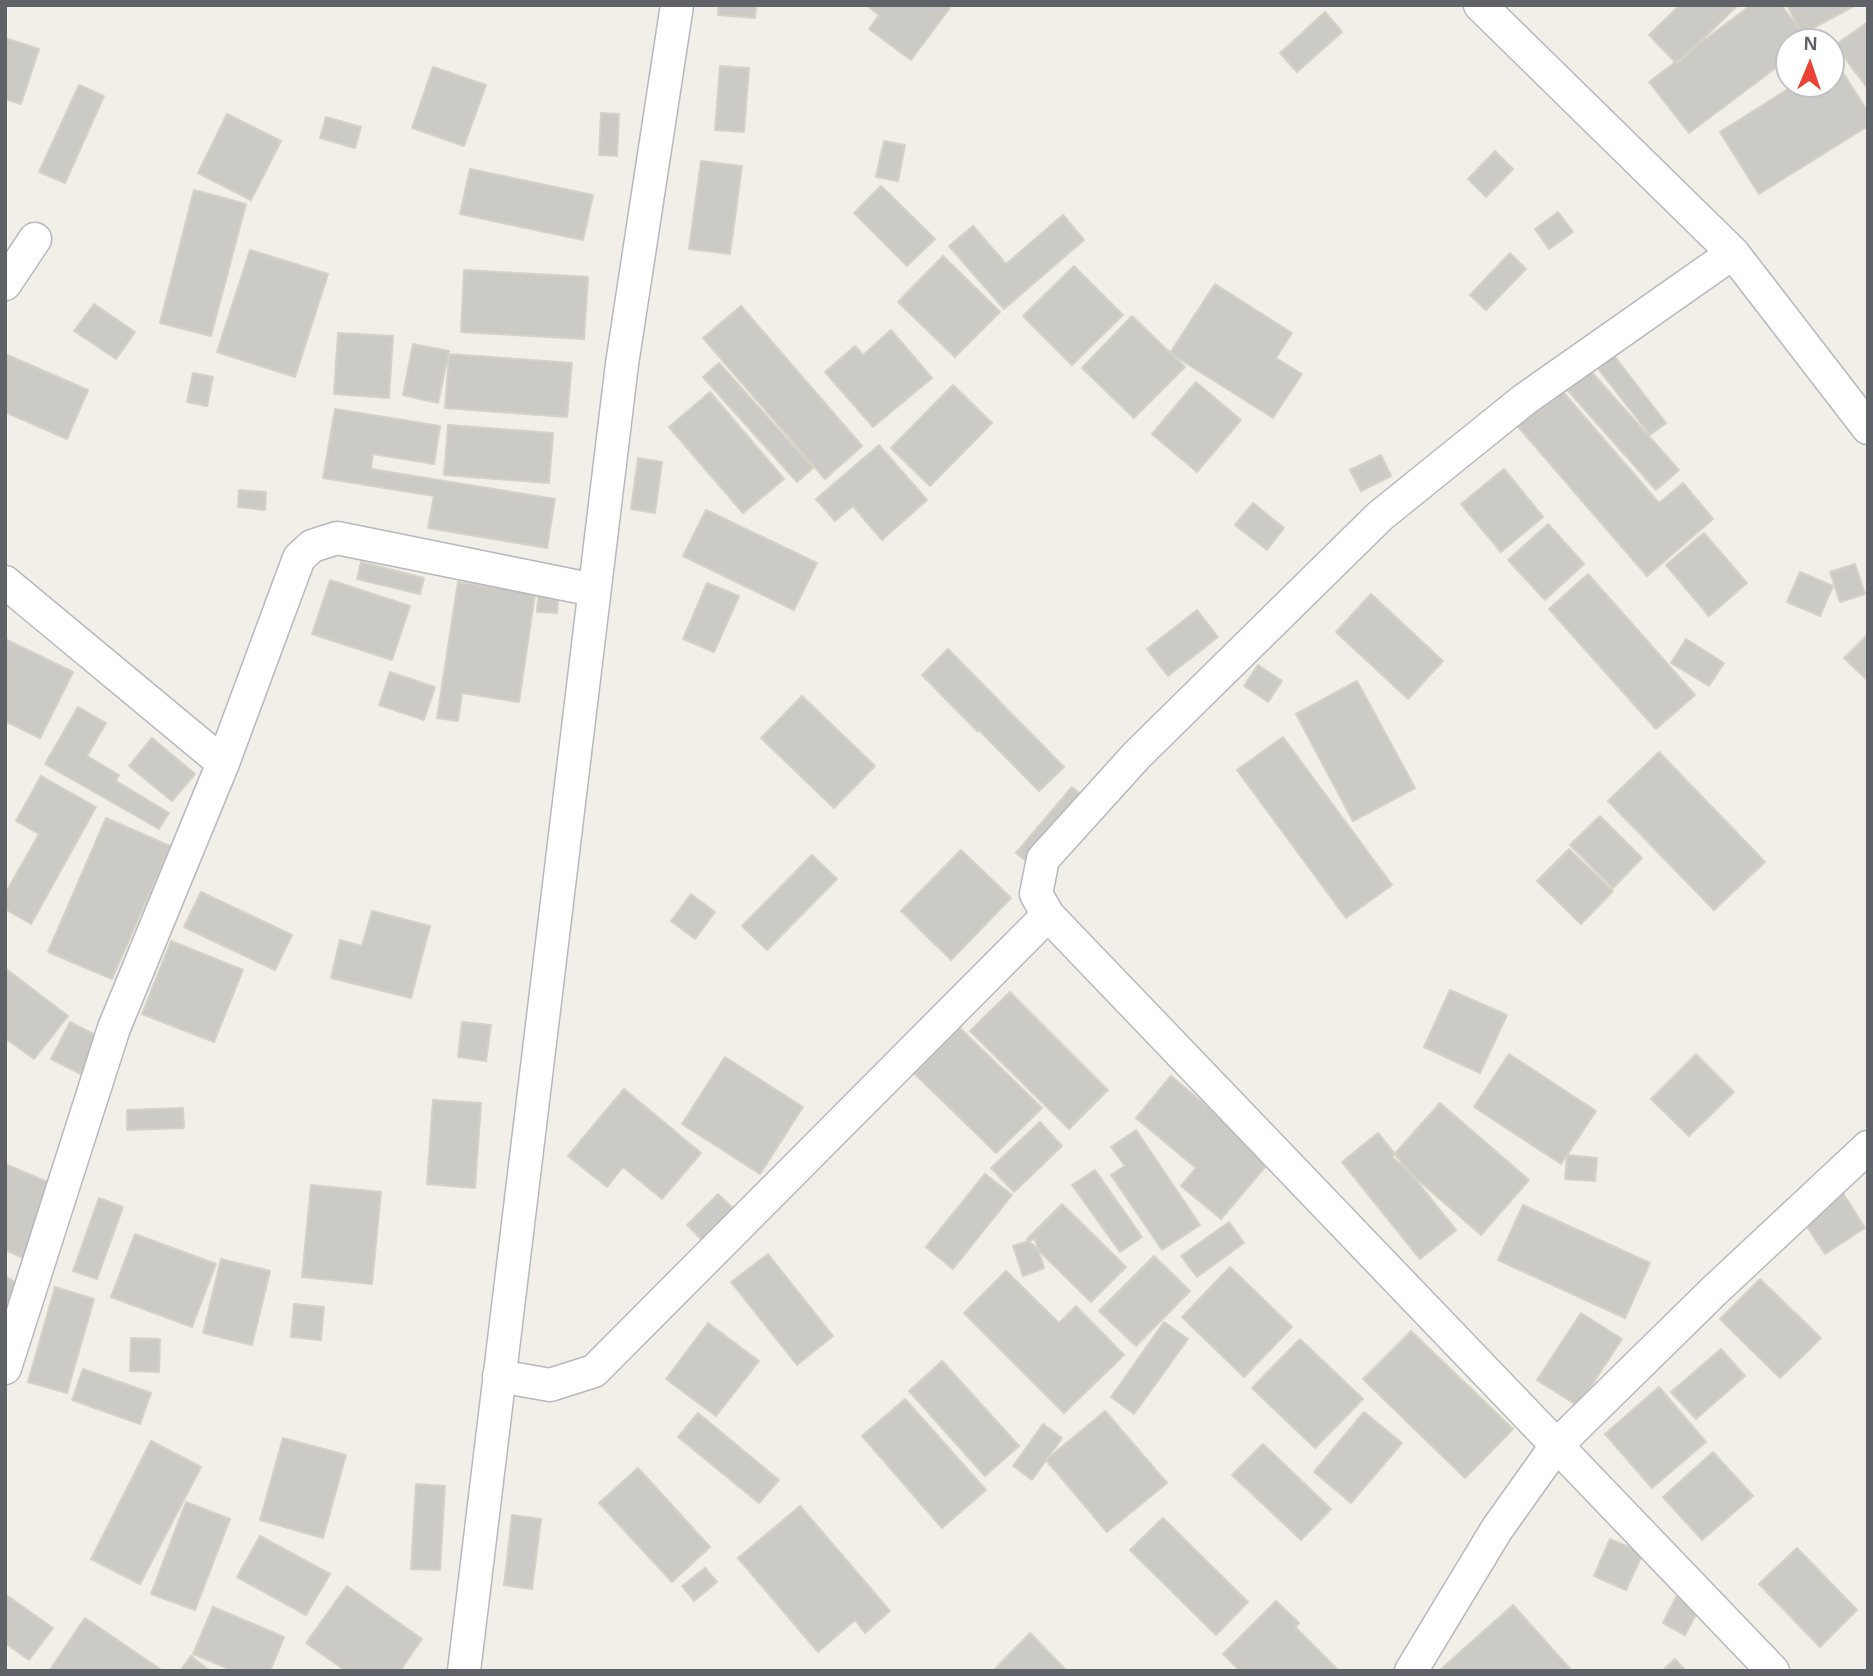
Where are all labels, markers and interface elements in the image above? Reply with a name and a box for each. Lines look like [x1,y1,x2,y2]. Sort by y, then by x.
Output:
north arrow [1775,28,1845,98]
text: N [1803,33,1818,54]

